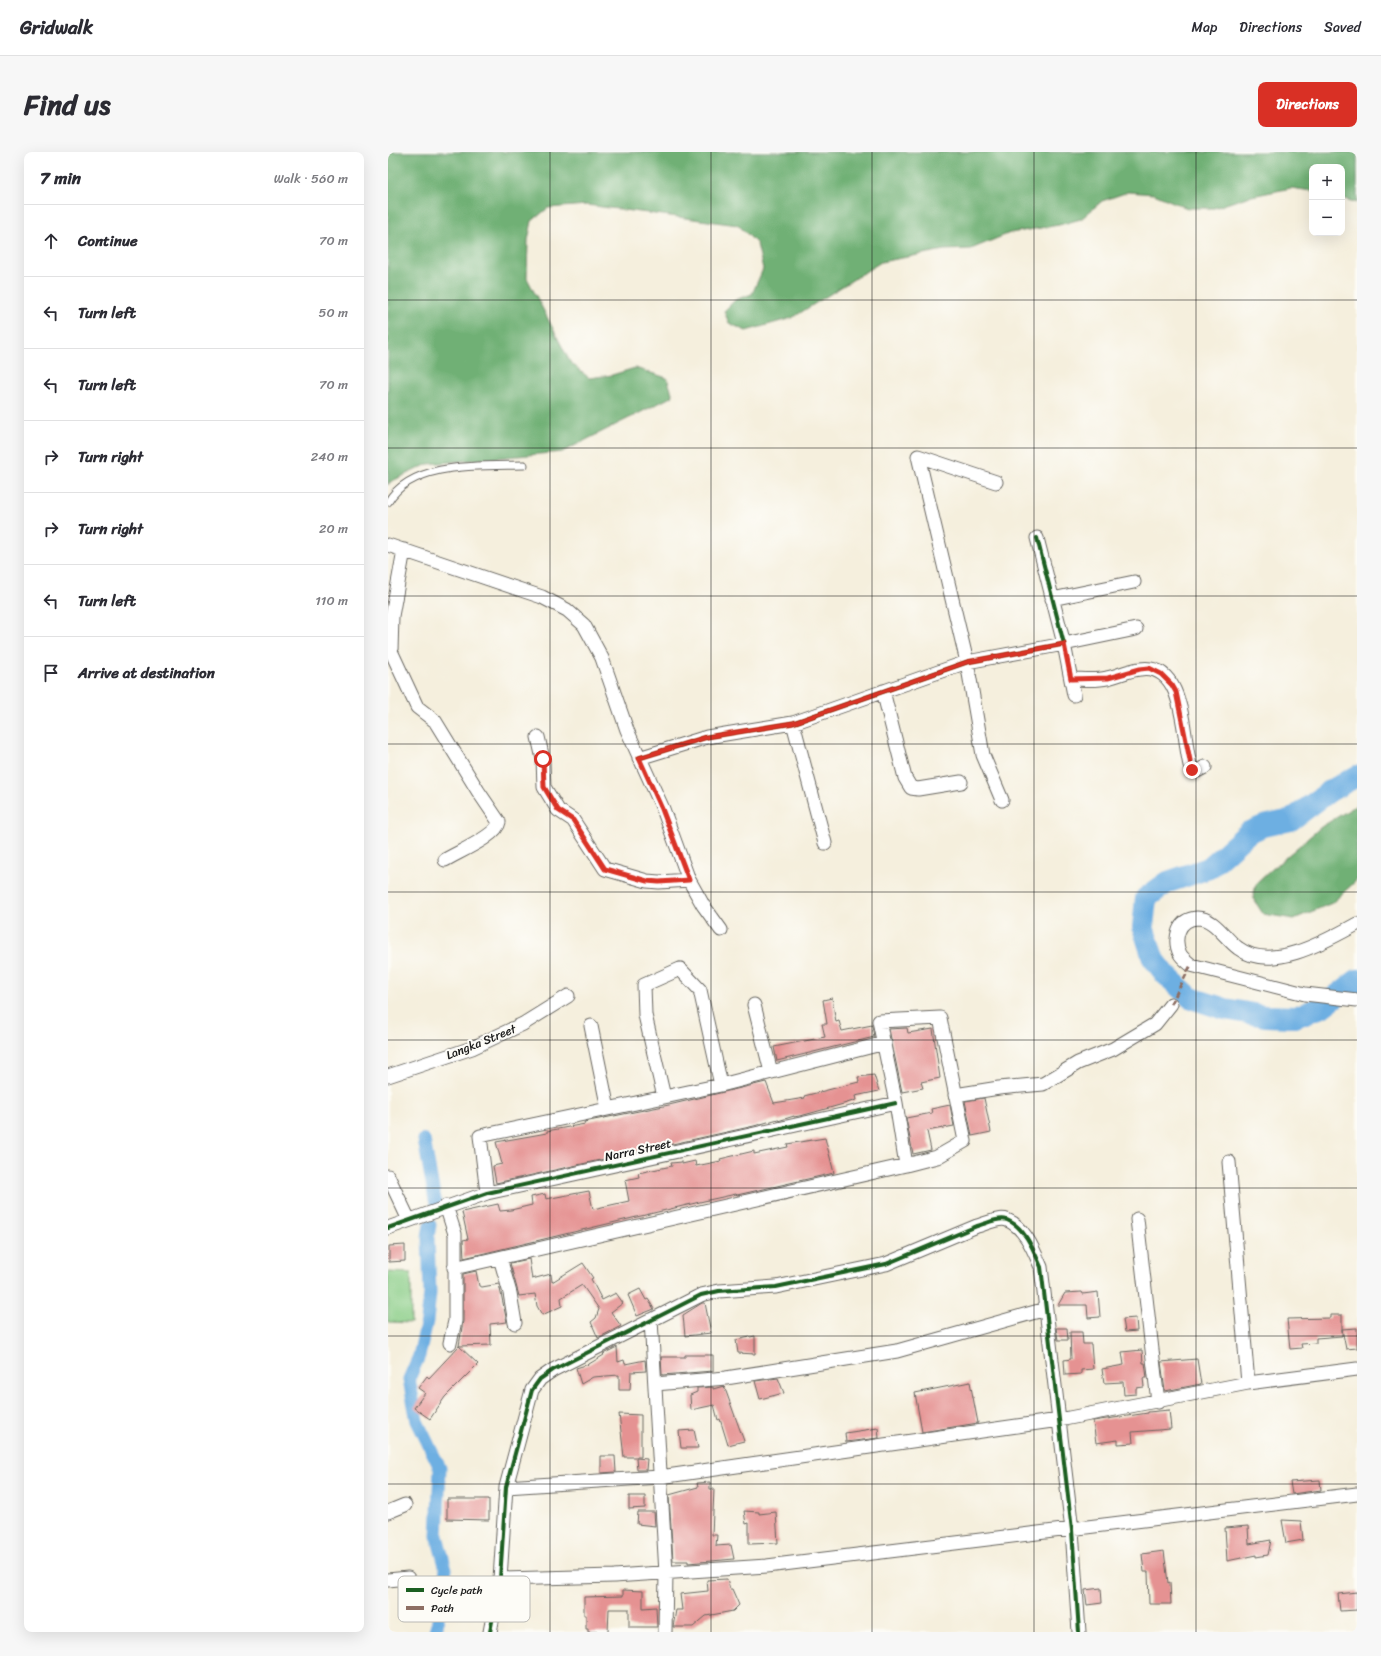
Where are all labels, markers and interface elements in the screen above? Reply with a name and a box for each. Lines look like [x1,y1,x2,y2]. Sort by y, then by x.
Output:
text: Gridwalk [20,11,93,44]
text: Map [1191,15,1217,40]
text: Directions [1239,15,1302,40]
text: Saved [1324,15,1361,40]
text: Find us [24,80,111,129]
button: Directions [1258,82,1357,127]
text: 7 min [40,163,81,193]
map controls [1309,164,1345,236]
button: + [1309,164,1345,200]
text: Walk · 560 m [274,167,348,190]
button: − [1309,200,1345,236]
text: Continue [78,228,138,254]
text: 70 m [319,229,348,252]
icon: ahead [40,230,62,252]
text: Turn left [78,300,136,326]
text: 50 m [318,301,348,324]
icon: left [40,302,62,324]
text: Turn left [78,372,136,398]
text: 70 m [319,373,348,396]
icon: left [40,374,62,396]
text: Turn right [78,444,143,470]
text: 240 m [311,445,348,468]
icon: right [40,446,62,468]
text: Turn right [78,516,143,542]
text: 20 m [319,517,348,540]
icon: right [40,518,62,540]
text: Turn left [78,588,136,614]
text: 110 m [315,589,348,612]
icon: left [40,590,62,612]
text: Arrive at destination [78,660,215,686]
icon: arrive [40,662,62,684]
route start [534,750,552,768]
route end [1183,761,1201,779]
street label: Langka Street [443,1017,521,1066]
street label: Narra Street [603,1132,673,1168]
legend [398,1576,530,1622]
text: Cycle path [431,1581,483,1600]
text: Path [431,1599,454,1618]

